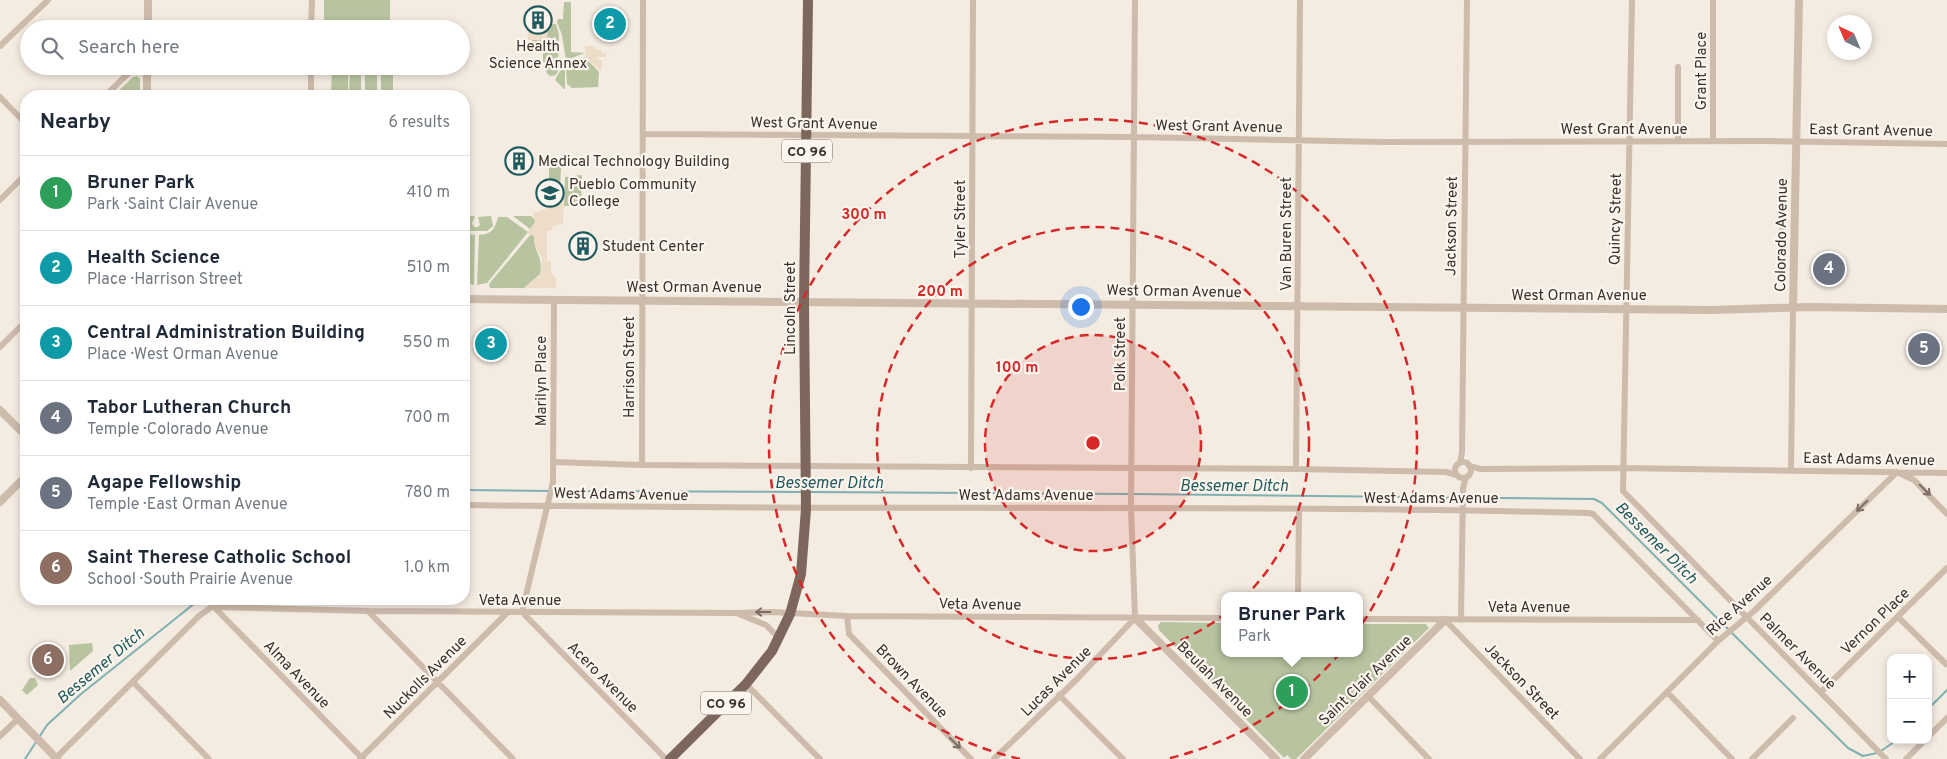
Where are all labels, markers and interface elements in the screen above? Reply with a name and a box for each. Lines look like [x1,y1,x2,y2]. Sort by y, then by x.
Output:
building icon: Health Science Annex [523,5,553,35]
pin: 2 [594,5,626,43]
north arrow [1827,15,1872,60]
search box [20,20,470,75]
street label: Grant Place [1693,32,1712,110]
icon: search [38,34,66,62]
text: Search here [78,36,180,60]
place label: Health Science Annex [489,38,587,74]
text: Nearby [40,109,111,136]
text: 6 results [388,113,450,133]
street label: West Grant Avenue [750,114,878,135]
street label: West Grant Avenue [1155,117,1283,138]
street label: West Grant Avenue [1560,121,1688,140]
street label: East Grant Avenue [1809,121,1933,142]
road number: CO 96 [782,140,832,162]
building icon: Medical Technology Building [504,146,534,176]
place label: Medical Technology Building [538,153,730,172]
text: Bruner Park [87,171,195,195]
street label: Quincy Street [1606,173,1627,265]
place label: Pueblo Community College [569,176,697,212]
street label: Jackson Street [1442,176,1463,276]
street label: Van Buren Street [1278,177,1297,291]
school or university icon: Pueblo Community College [535,178,565,208]
street label: Colorado Avenue [1772,178,1793,292]
street label: Tyler Street [952,180,971,258]
text: 1 [53,183,59,203]
text: 410 m [407,183,450,203]
text: Park · Saint Clair Avenue [87,195,258,215]
text: 300 m [841,206,887,225]
building icon: Student Center [568,231,598,261]
place label: Student Center [602,238,705,257]
text: Health Science [87,246,220,270]
pin: 4 [1813,250,1845,288]
text: 2 [51,258,61,278]
text: 510 m [407,258,450,278]
street label: Lincoln Street [782,261,801,355]
text: Place · Harrison Street [87,270,243,290]
street label: West Orman Avenue [626,279,762,298]
street label: West Orman Avenue [1106,282,1242,303]
text: 200 m [917,283,963,302]
street label: West Orman Avenue [1511,287,1647,306]
your location [1068,294,1094,320]
street label: Harrison Street [621,316,640,418]
street label: Polk Street [1112,317,1131,391]
text: Central Administration Building [87,321,365,345]
pin: 3 [475,325,507,363]
pin: 5 [1908,330,1940,368]
text: 3 [51,333,61,353]
text: 550 m [403,333,450,353]
street label: Marilyn Place [533,336,552,426]
text: Place · West Orman Avenue [87,345,278,365]
text: 100 m [996,359,1038,378]
text: Tabor Lutheran Church [87,396,291,420]
text: 4 [51,408,61,428]
text: 700 m [404,408,450,428]
text: Temple · Colorado Avenue [87,420,268,440]
centre of rings [1084,434,1102,452]
street label: East Adams Avenue [1803,450,1935,471]
text: Agape Fellowship [87,471,241,495]
water label: Bessemer Ditch [775,474,883,494]
water label: Bessemer Ditch [1180,477,1288,497]
text: 5 [51,483,61,503]
text: 780 m [405,483,450,503]
one-way arrow [1918,484,1931,496]
street label: West Adams Avenue [553,485,689,506]
street label: West Adams Avenue [958,487,1094,506]
street label: West Adams Avenue [1363,490,1499,509]
text: Temple · East Orman Avenue [87,495,288,515]
water label: Bessemer Ditch [1610,498,1701,589]
one-way arrow [1856,500,1869,512]
text: Saint Therese Catholic School [87,546,351,570]
text: 6 [51,558,61,578]
text: 1.0 km [404,558,450,578]
text: School · South Prairie Avenue [87,570,293,590]
street label: Rice Avenue [1703,571,1777,641]
street label: Vernon Place [1838,585,1914,660]
street label: Veta Avenue [479,592,561,611]
popup [1221,592,1363,657]
street label: Veta Avenue [938,595,1022,616]
street label: Veta Avenue [1488,599,1570,618]
text: Bruner Park [1238,603,1346,627]
one-way arrow [755,607,772,617]
street label: Palmer Avenue [1755,610,1839,694]
water label: Bessemer Ditch [53,624,149,709]
text: Park [1238,627,1271,647]
street label: Nuckolls Avenue [380,632,472,724]
street label: Saint Clair Avenue [1315,632,1417,730]
street label: Alma Avenue [259,637,333,713]
street label: Beulah Avenue [1172,638,1256,722]
street label: Acero Avenue [562,639,641,718]
street label: Jackson Street [1479,640,1562,725]
pin: 6 [32,641,64,679]
street label: Brown Avenue [871,641,951,723]
street label: Lucas Avenue [1018,643,1096,721]
map controls [1887,654,1932,744]
button: + [1887,654,1932,699]
pin: 1 [1276,673,1308,711]
road number: CO 96 [701,691,751,714]
button: − [1887,699,1932,744]
one-way arrow [949,737,961,749]

